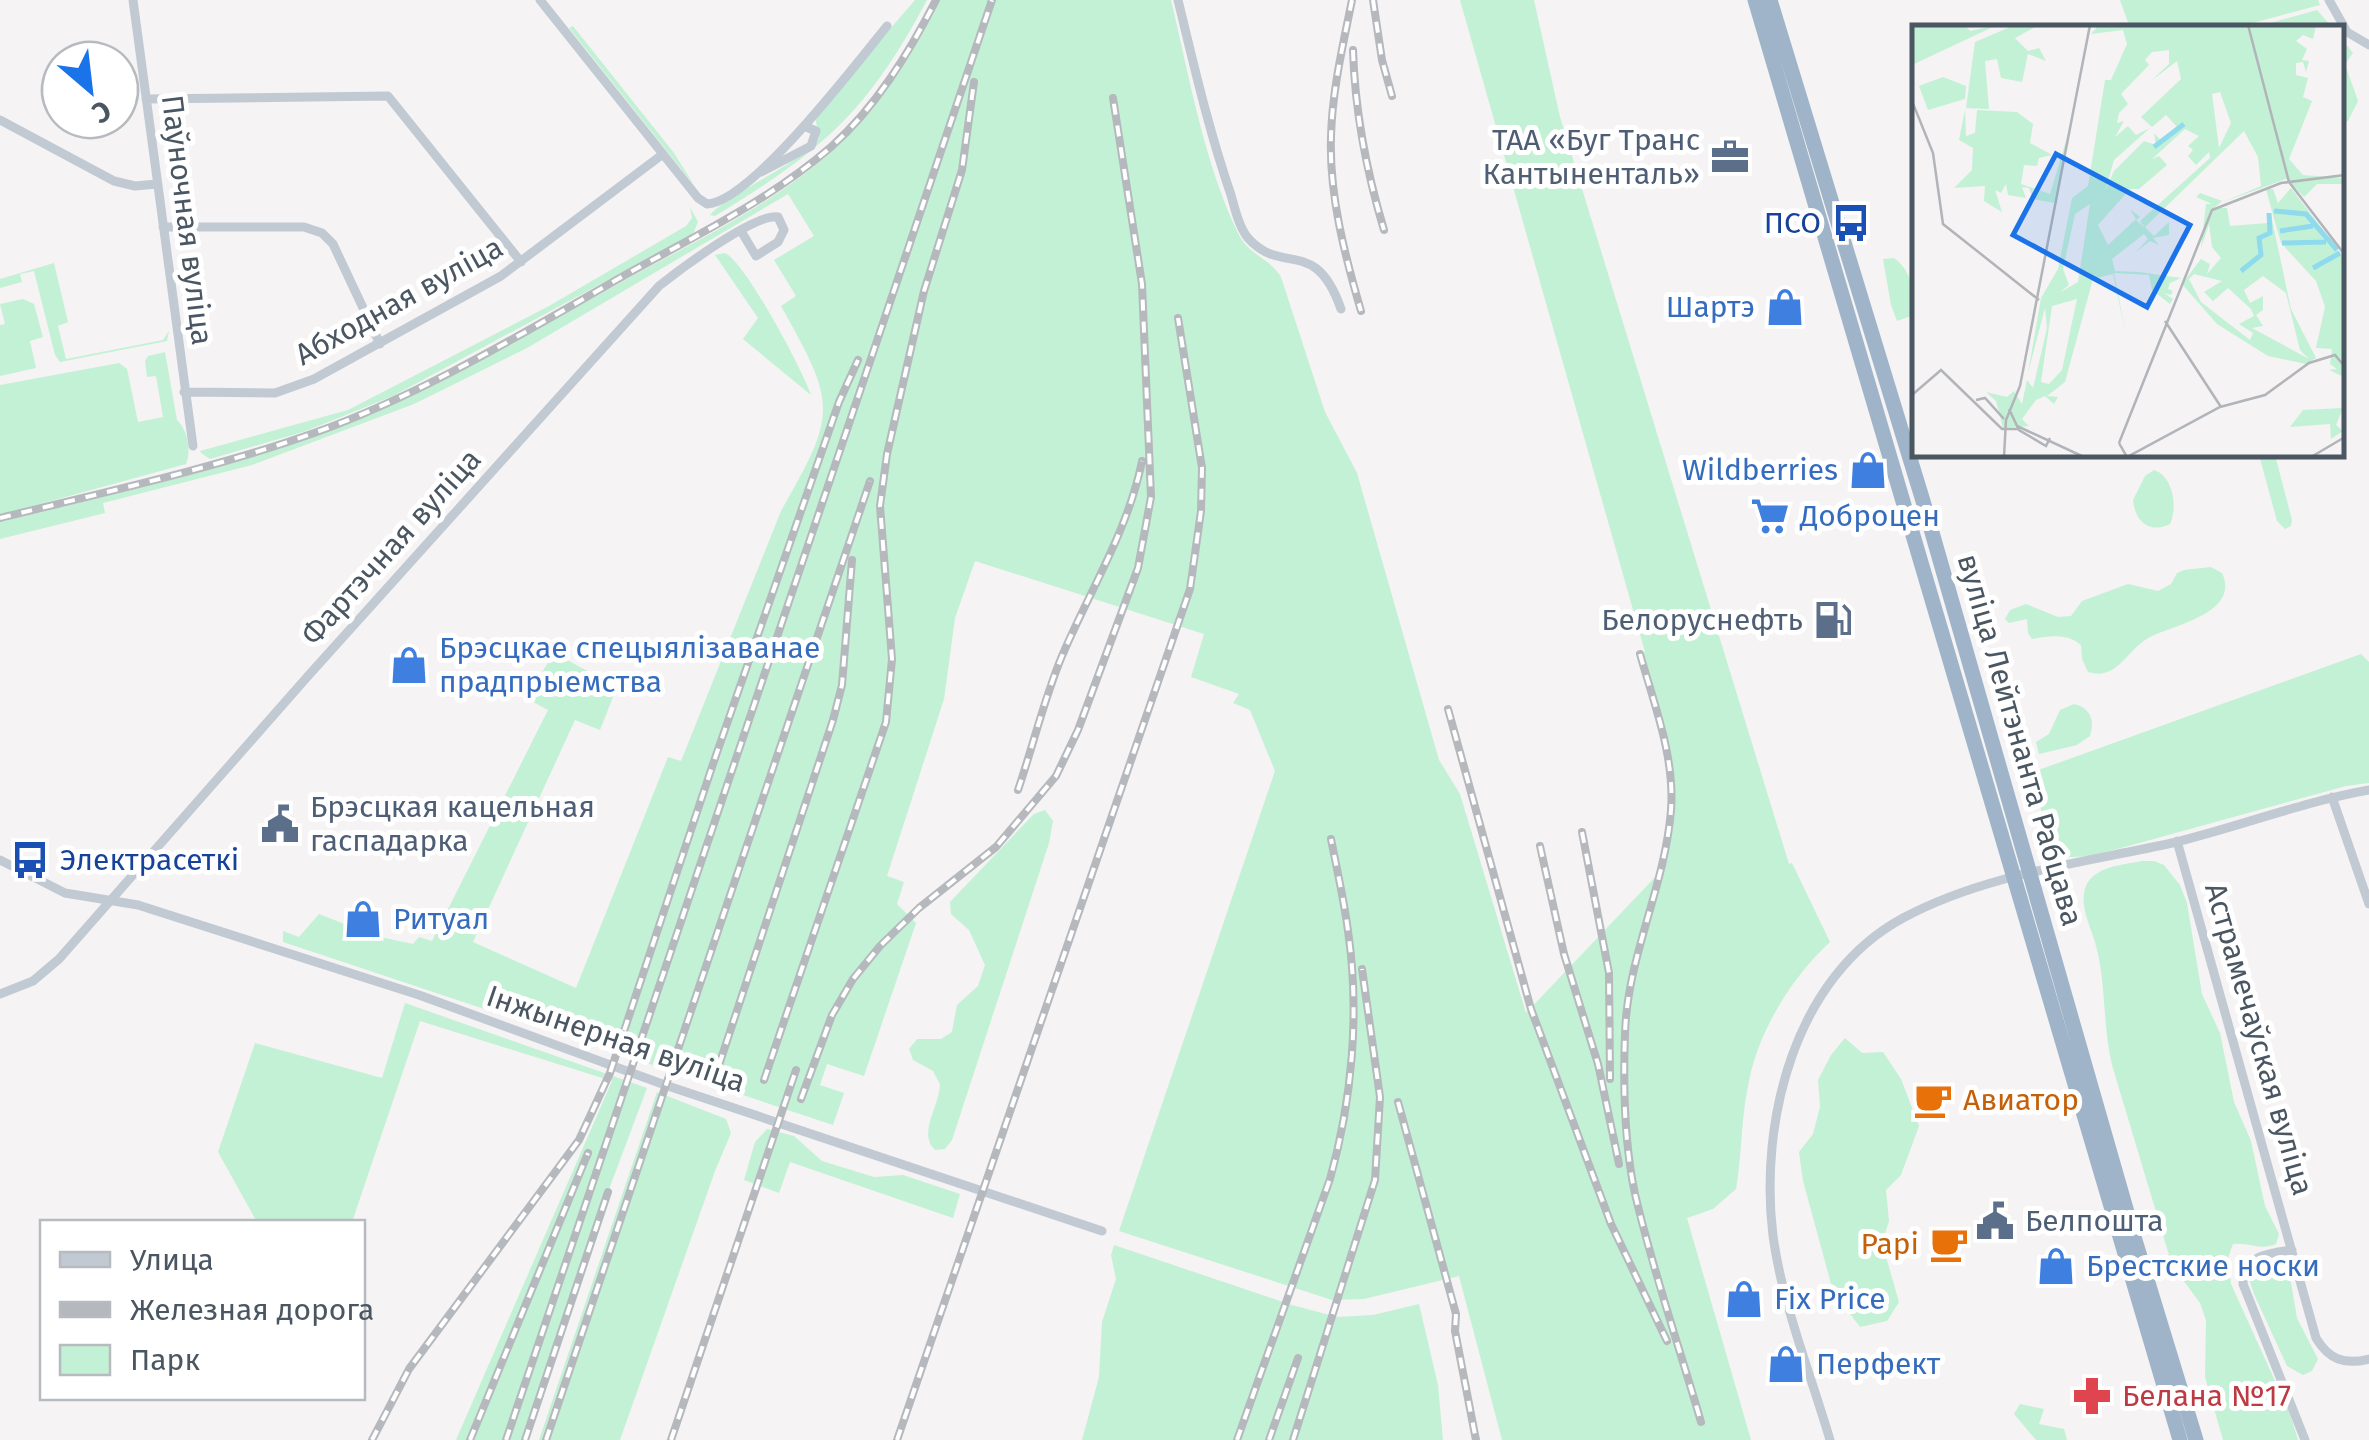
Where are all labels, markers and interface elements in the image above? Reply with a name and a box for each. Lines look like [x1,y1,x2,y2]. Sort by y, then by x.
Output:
inset map [1912,25,2344,458]
north arrow [40,40,140,140]
text: С [87,93,116,130]
street label: Паўночная вуліца [154,93,220,347]
place label: ТАА «Буг Транс Кантыненталь» [1483,122,1700,192]
office icon: ТАА «Буг Транс Кантыненталь» [1709,136,1751,178]
bus stop icon: ПСО [1830,202,1872,244]
place label: ПСО [1764,205,1821,241]
street label: Абходная вуліца [289,229,509,373]
shop icon: Шартэ [1764,286,1806,328]
place label: Шартэ [1666,289,1755,325]
street label: Фартэчная вуліца [294,442,488,652]
shop icon: Wildberries [1847,449,1889,491]
place label: Wildberries [1682,452,1838,488]
supermarket icon: Доброцен [1749,495,1791,537]
place label: Доброцен [1799,498,1940,534]
street label: вуліца Лейтэнанта Рабцава [1950,550,2090,930]
fuel station icon: Белоруснефть [1812,599,1854,641]
place label: Белоруснефть [1601,602,1803,638]
place label: Брэсцкае спецыялізаванае прадпрыемства [439,630,820,700]
shop icon: Брэсцкае спецыялізаванае прадпрыемства [388,644,430,686]
place label: Брэсцкая кацельная гаспадарка [310,789,595,859]
public building icon: Брэсцкая кацельная гаспадарка [259,803,301,845]
bus stop icon: Электрасеткі [9,839,51,881]
place label: Электрасеткі [60,842,239,878]
street label: Астрамечаўская вуліца [2197,879,2321,1199]
shop icon: Ритуал [342,898,384,940]
place label: Ритуал [393,901,489,937]
street label: Інжынерная вуліца [482,978,750,1100]
cafe icon: Авиатор [1912,1079,1954,1121]
place label: Авиатор [1963,1082,2079,1118]
public building icon: Белпошта [1974,1200,2016,1242]
place label: Белпошта [2025,1203,2163,1239]
legend [40,1220,365,1400]
cafe icon: Papi [1928,1223,1970,1265]
place label: Papi [1861,1226,1919,1262]
text: Улица [130,1242,214,1278]
shop icon: Брестские носки [2035,1245,2077,1287]
place label: Брестские носки [2086,1248,2320,1284]
shop icon: Fix Price [1723,1278,1765,1320]
place label: Fix Price [1774,1281,1886,1317]
text: Железная дорога [130,1292,374,1328]
text: Парк [130,1342,200,1378]
shop icon: Перфект [1765,1343,1807,1385]
place label: Перфект [1816,1346,1941,1382]
pharmacy icon: Белана №17 [2071,1375,2113,1417]
place label: Белана №17 [2122,1378,2291,1414]

